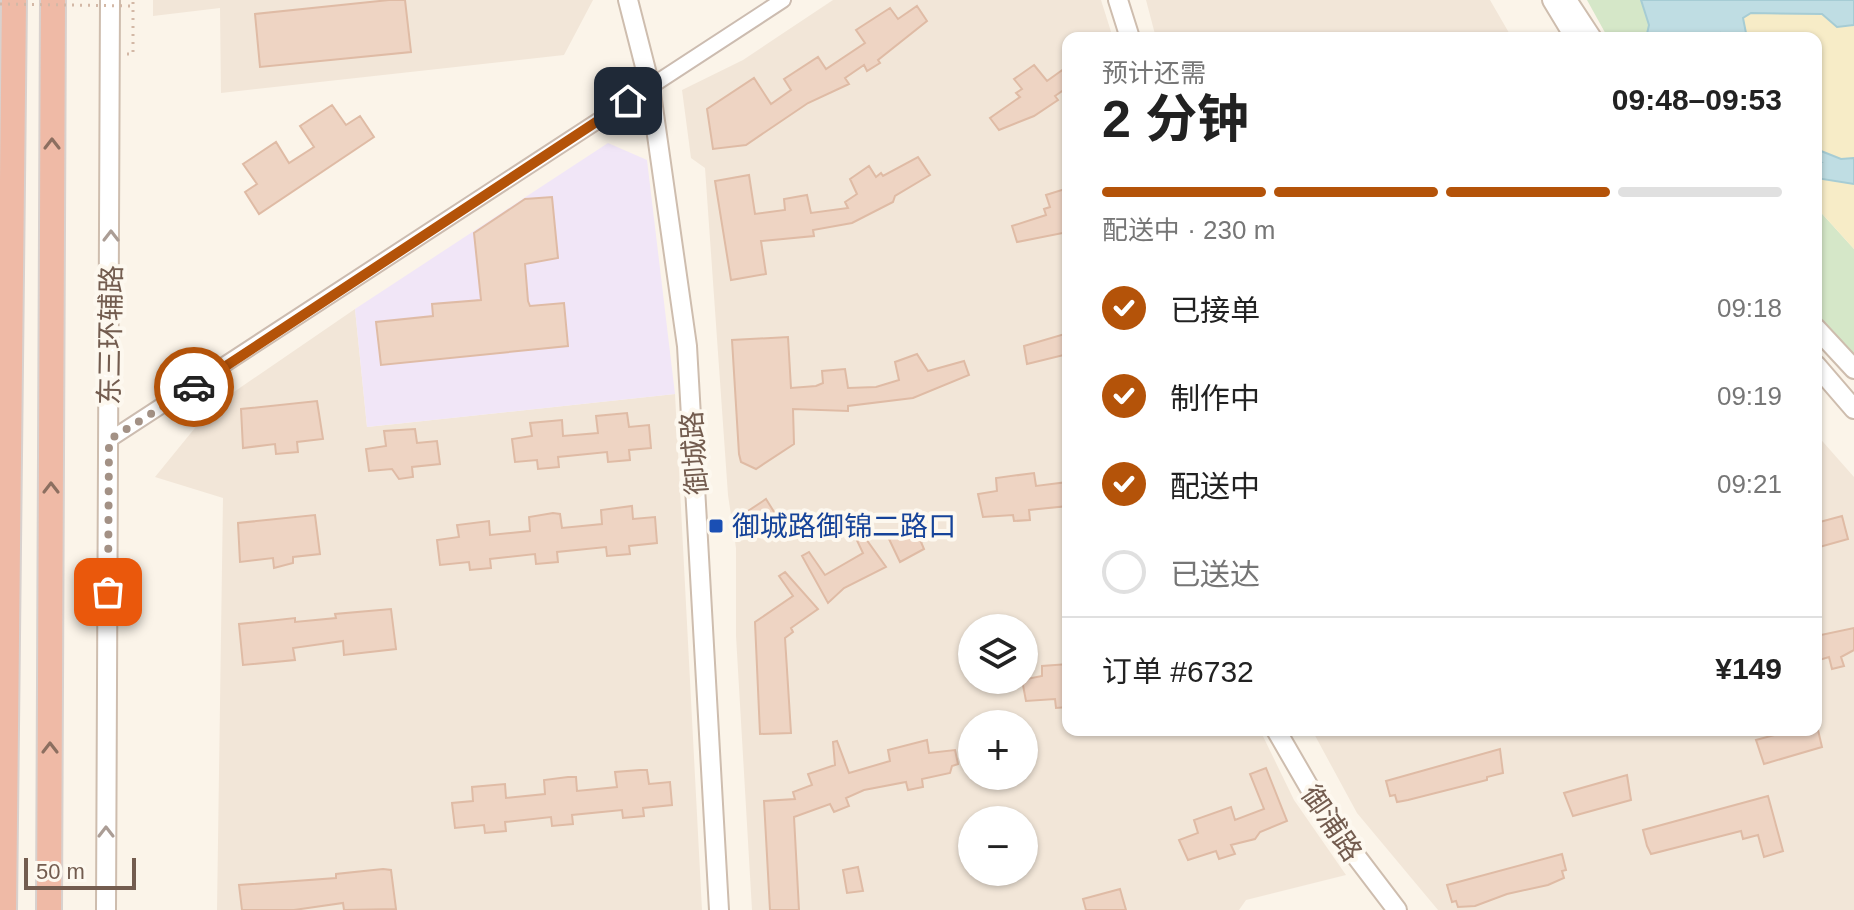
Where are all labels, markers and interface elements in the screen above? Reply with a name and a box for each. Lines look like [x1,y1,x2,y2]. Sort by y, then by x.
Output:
text: 预计还需 [1102,58,1206,88]
pin [594,67,662,135]
icon: home [606,79,650,123]
text: 09:48–09:53 [1612,83,1782,116]
text: 2 分钟 [1102,90,1249,148]
one-way arrow [43,137,61,150]
text: 配送中 · 230 m [1102,215,1275,245]
one-way arrow [102,229,120,242]
street label: 东三环辅路 [94,265,127,405]
icon: check [1102,286,1146,330]
text: 09:18 [1717,293,1782,323]
text: 已接单 [1170,294,1260,327]
courier [154,347,234,427]
icon: car [172,365,216,409]
icon: check [1102,374,1146,418]
text: 09:19 [1717,381,1782,411]
text: 制作中 [1170,382,1260,415]
street label: 御城路 [676,410,713,496]
icon: check [1102,462,1146,506]
text: 09:21 [1717,469,1782,499]
text: 配送中 [1170,470,1260,503]
one-way arrow [42,481,60,494]
place label: 御城路御锦二路口 [732,511,956,542]
marker: 御城路御锦二路口 [707,517,725,535]
pin [74,558,142,626]
text: 已送达 [1170,558,1260,591]
icon: bag [86,570,130,614]
map controls [958,614,1038,886]
button: layers [958,614,1038,694]
text: ¥149 [1715,652,1782,685]
text: 订单 #6732 [1102,655,1254,688]
button: + [958,710,1038,790]
one-way arrow [41,741,58,754]
street label: 御浦路 [1295,780,1368,867]
button: − [958,806,1038,886]
one-way arrow [97,825,115,838]
scale bar [24,854,136,890]
text: 50 m [36,859,85,884]

